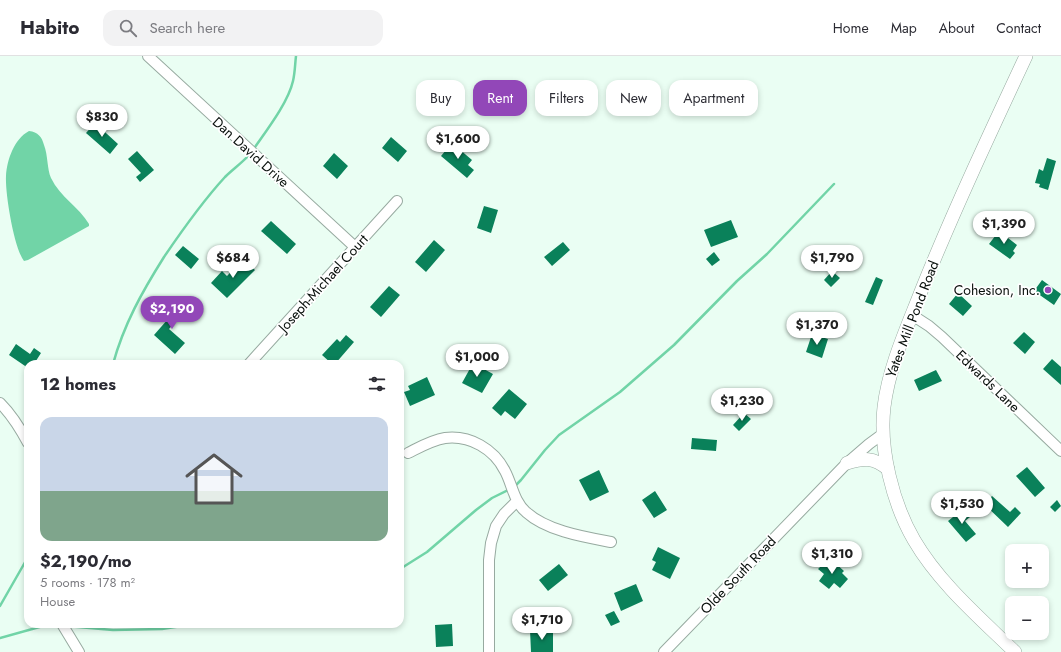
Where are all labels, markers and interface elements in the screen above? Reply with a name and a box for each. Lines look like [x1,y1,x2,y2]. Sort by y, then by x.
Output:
search box [103,10,383,46]
text: Habito [20,14,79,41]
icon: search [117,17,139,39]
text: Search here [149,17,225,39]
text: Home [833,18,869,38]
text: Map [891,18,917,38]
text: About [939,18,974,38]
text: Contact [996,18,1041,38]
chip: Buy [416,80,465,116]
chip: Rent [473,80,527,116]
chip: Filters [535,80,598,116]
chip: New [606,80,661,116]
chip: Apartment [669,80,758,116]
pin: $830 [78,104,126,138]
text: $830 [86,107,118,126]
street label: Dan David Drive [208,112,294,192]
pin: $1,600 [425,126,491,160]
text: $1,600 [436,129,480,148]
pin: $1,390 [971,211,1037,245]
text: $1,390 [982,214,1026,233]
street label: Joseph-Michael Court [272,229,373,338]
pin: $684 [209,245,257,279]
pin: $1,790 [799,245,865,279]
text: $684 [216,248,250,267]
text: $1,790 [810,248,854,267]
street label: Yates Mill Pond Road [880,258,944,380]
place label: Cohesion, Inc. [954,280,1040,300]
marker: Cohesion, Inc. [1043,285,1053,295]
pin: $2,190 [139,296,205,330]
text: $2,190 [150,299,194,318]
pin: $1,370 [784,312,850,346]
text: $1,370 [795,315,839,334]
pin: $1,000 [444,344,510,378]
street label: Edwards Lane [952,345,1024,417]
text: $1,000 [455,347,499,366]
text: 12 homes [40,372,116,396]
icon: filters [366,373,388,395]
pin: $1,230 [709,388,775,422]
text: $1,230 [720,391,764,410]
icon: home [178,443,250,515]
pin: $1,530 [929,491,995,525]
text: $1,530 [940,494,984,513]
street label: Olde South Road [696,532,780,618]
pin: $1,310 [799,541,865,575]
text: $1,310 [811,544,853,563]
map controls [1005,544,1049,640]
button: + [1005,544,1049,588]
text: $2,190/mo [40,549,132,573]
text: 5 rooms · 178 m² [40,573,135,592]
text: House [40,592,75,611]
button: − [1005,596,1049,640]
pin: $1,710 [509,607,575,641]
text: $1,710 [521,610,563,629]

